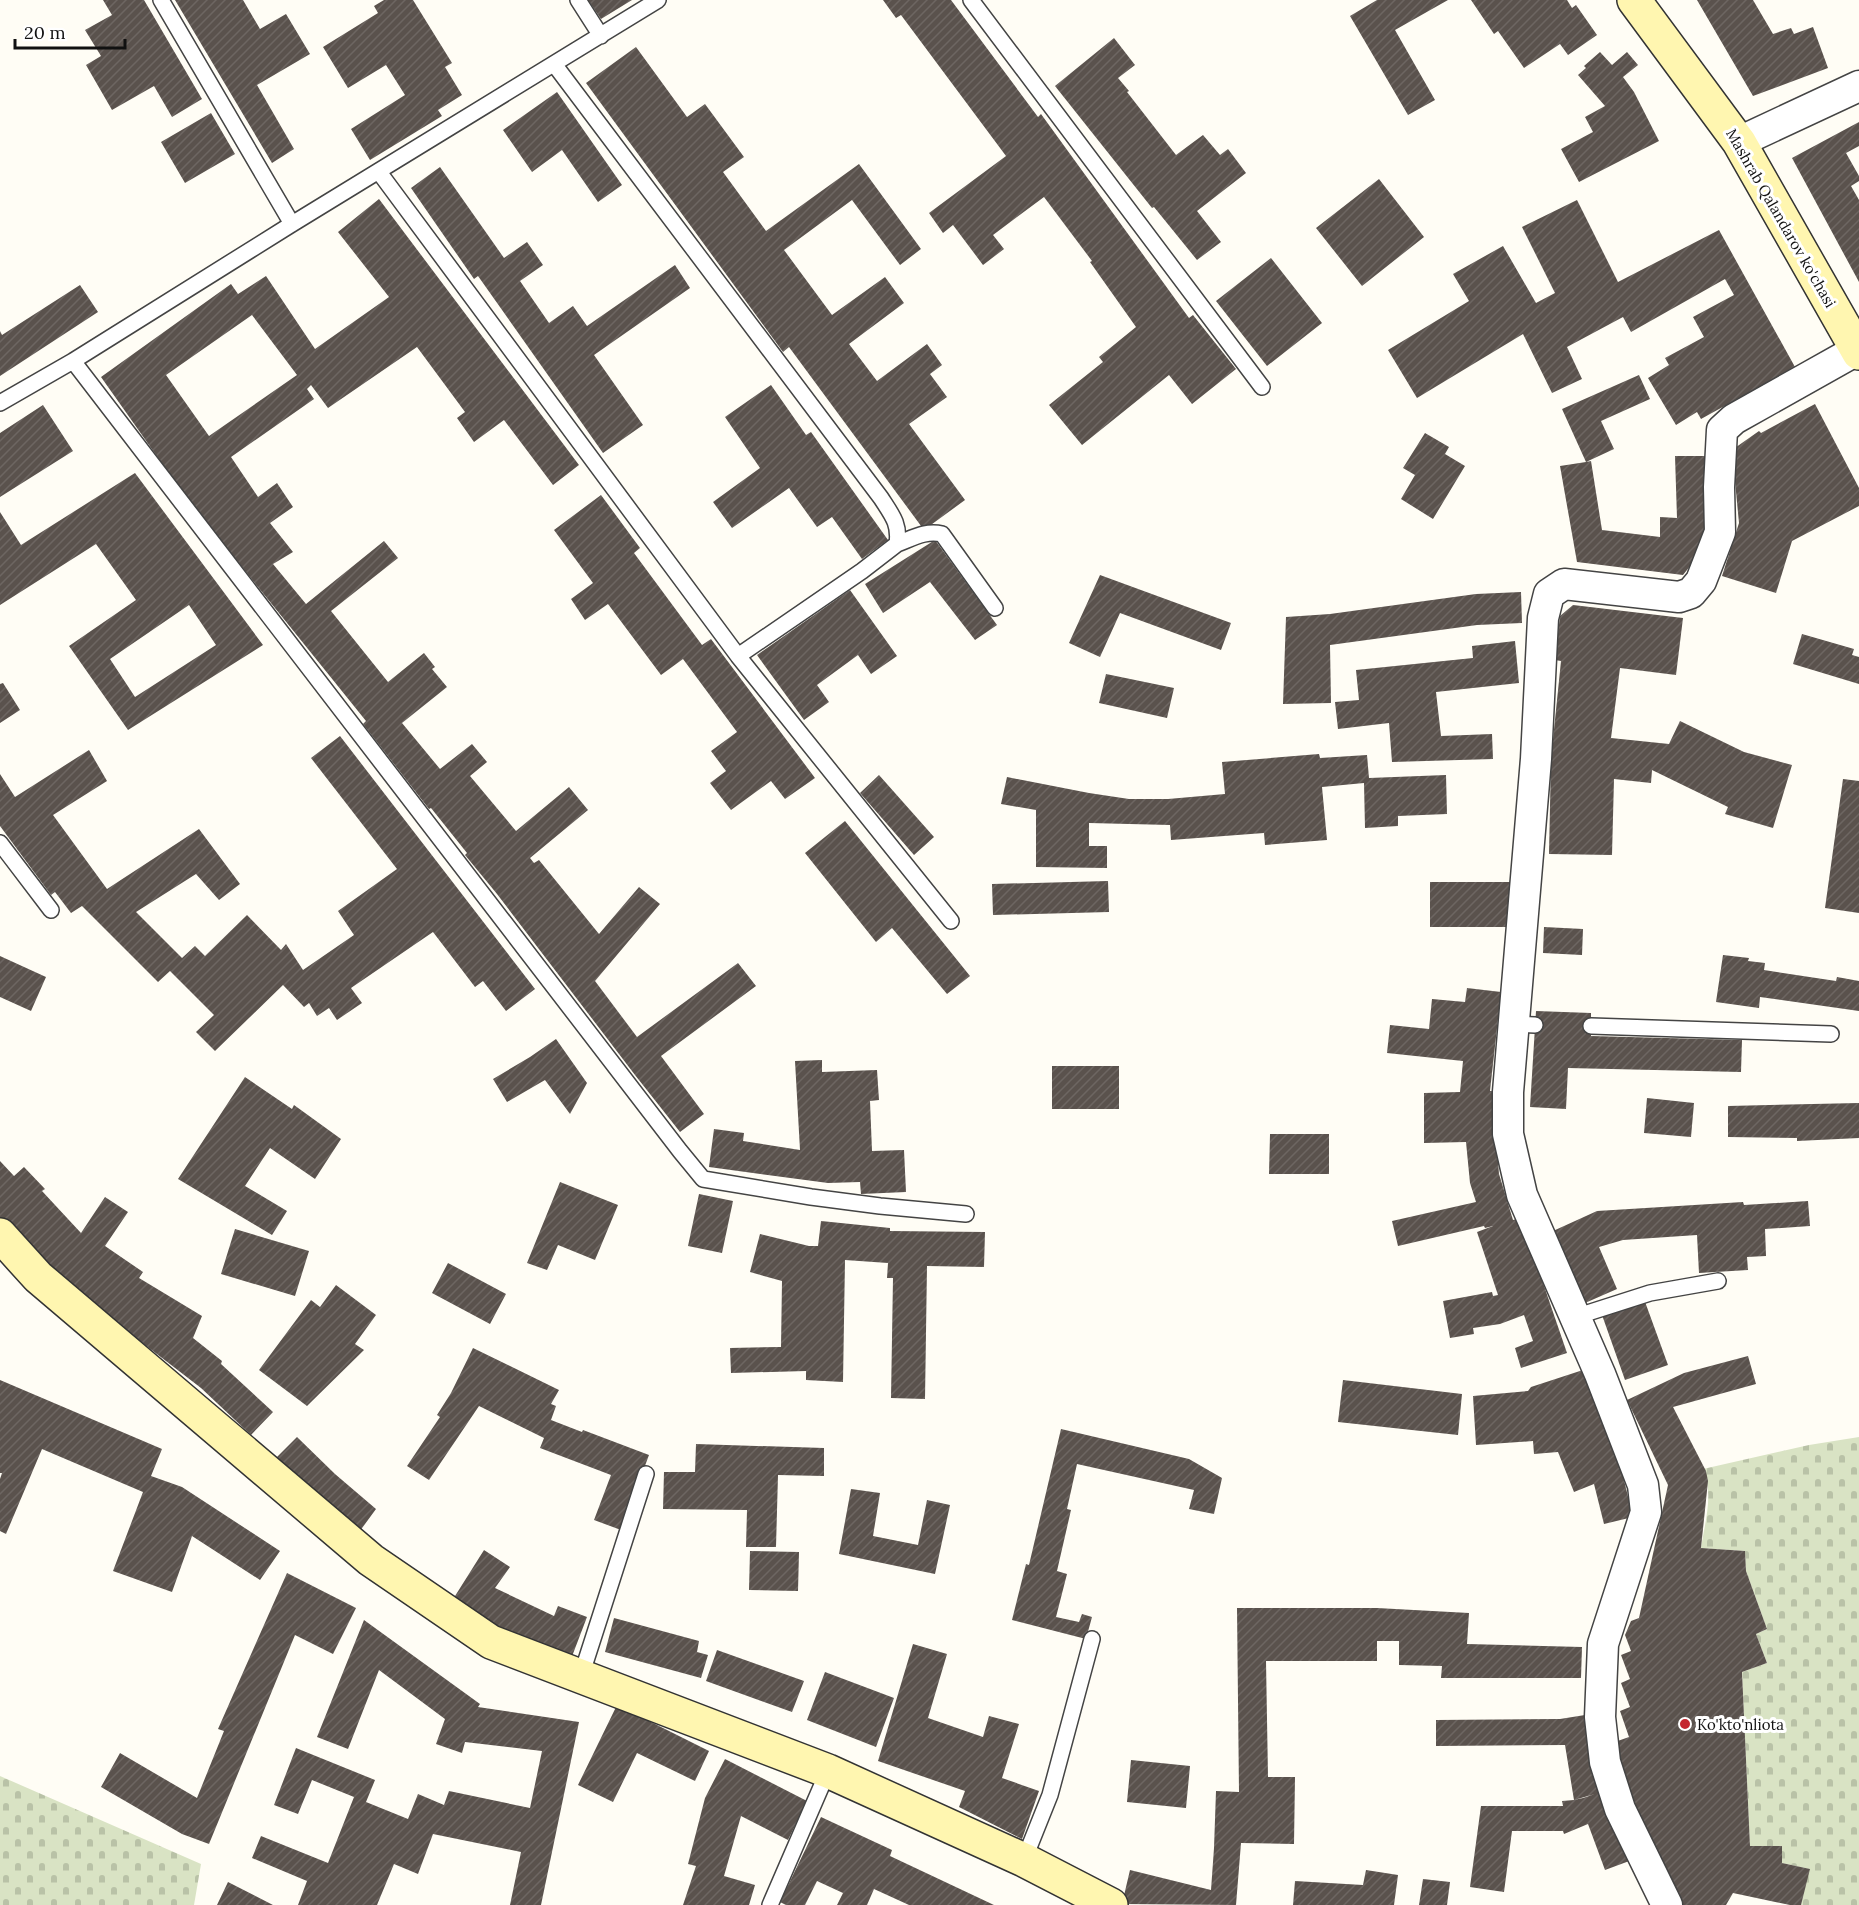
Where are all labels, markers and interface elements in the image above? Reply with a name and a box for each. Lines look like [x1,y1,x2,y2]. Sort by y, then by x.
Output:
scale bar [15,12,124,50]
text: 20 m [24,21,66,44]
street label: Mashrab Qalandarov ko'chasi [1722,125,1840,311]
place label: Ko'kto'nliota [1697,1715,1784,1734]
marker: Ko'kto'nliota [1678,1717,1692,1731]

